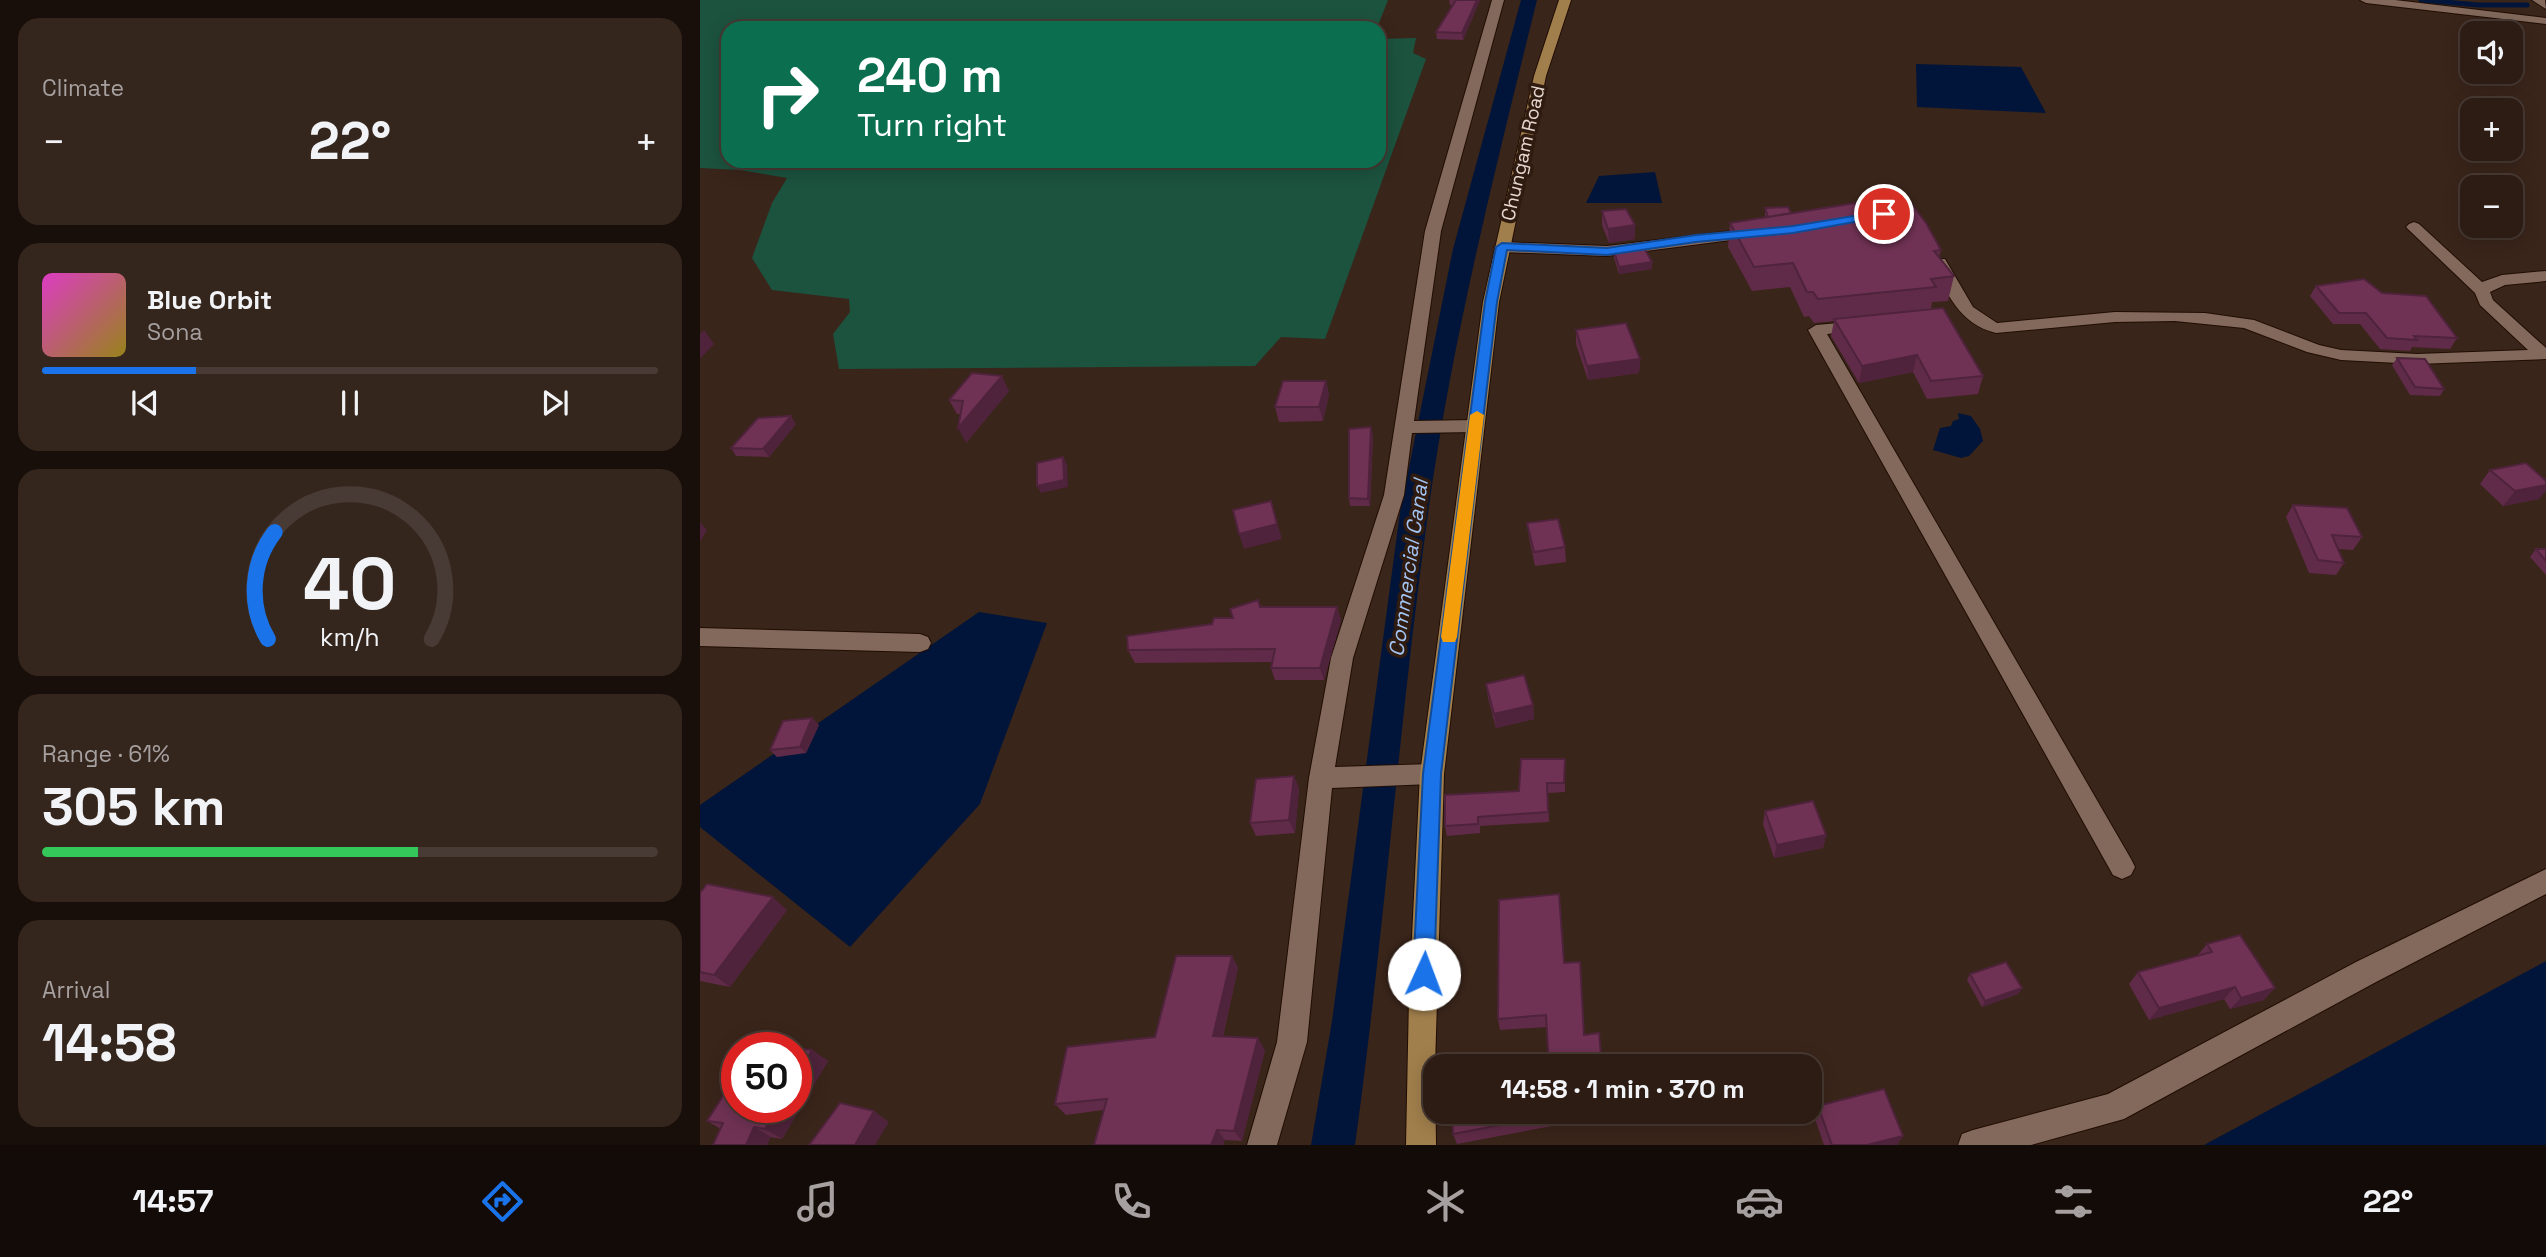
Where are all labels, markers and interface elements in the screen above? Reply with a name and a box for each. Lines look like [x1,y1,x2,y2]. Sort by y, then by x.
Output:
map controls [2460,21,2523,238]
button: sound [2460,21,2523,84]
text: 240 m [857,44,1003,106]
icon: right [742,49,833,140]
text: Climate [42,73,124,103]
street label: Chungam Road [1495,83,1551,223]
button: + [2460,98,2523,161]
text: Turn right [857,105,1007,145]
text: 22° [309,108,391,174]
text: − [42,118,66,166]
text: + [634,118,658,166]
button: − [2460,175,2523,238]
pin [1854,184,1914,244]
icon: arrive [1865,195,1903,233]
text: Blue Orbit [147,283,272,317]
text: Sona [147,317,203,347]
icon: previous [126,384,164,422]
icon: pause [331,384,369,422]
icon: next [536,384,574,422]
water label: Commercial Canal [1382,475,1434,658]
text: 40 [303,537,397,630]
text: km/h [320,620,380,652]
text: Range · 61% [42,739,170,769]
text: 305 km [42,774,225,840]
position arrow [1387,937,1461,1011]
text: Arrival [42,975,110,1005]
text: 14:58 [42,1010,176,1076]
speed limit sign: 50 [721,1032,812,1123]
text: 14:58 · 1 min · 370 m [1500,1072,1745,1106]
icon: directions [478,1177,527,1226]
icon: music [793,1177,842,1226]
icon: phone [1107,1177,1156,1226]
icon: climate [1421,1177,1470,1226]
icon: car [1735,1177,1784,1226]
icon: filters [2049,1177,2098,1226]
text: 14:57 [133,1181,213,1221]
text: 22° [2363,1181,2413,1221]

